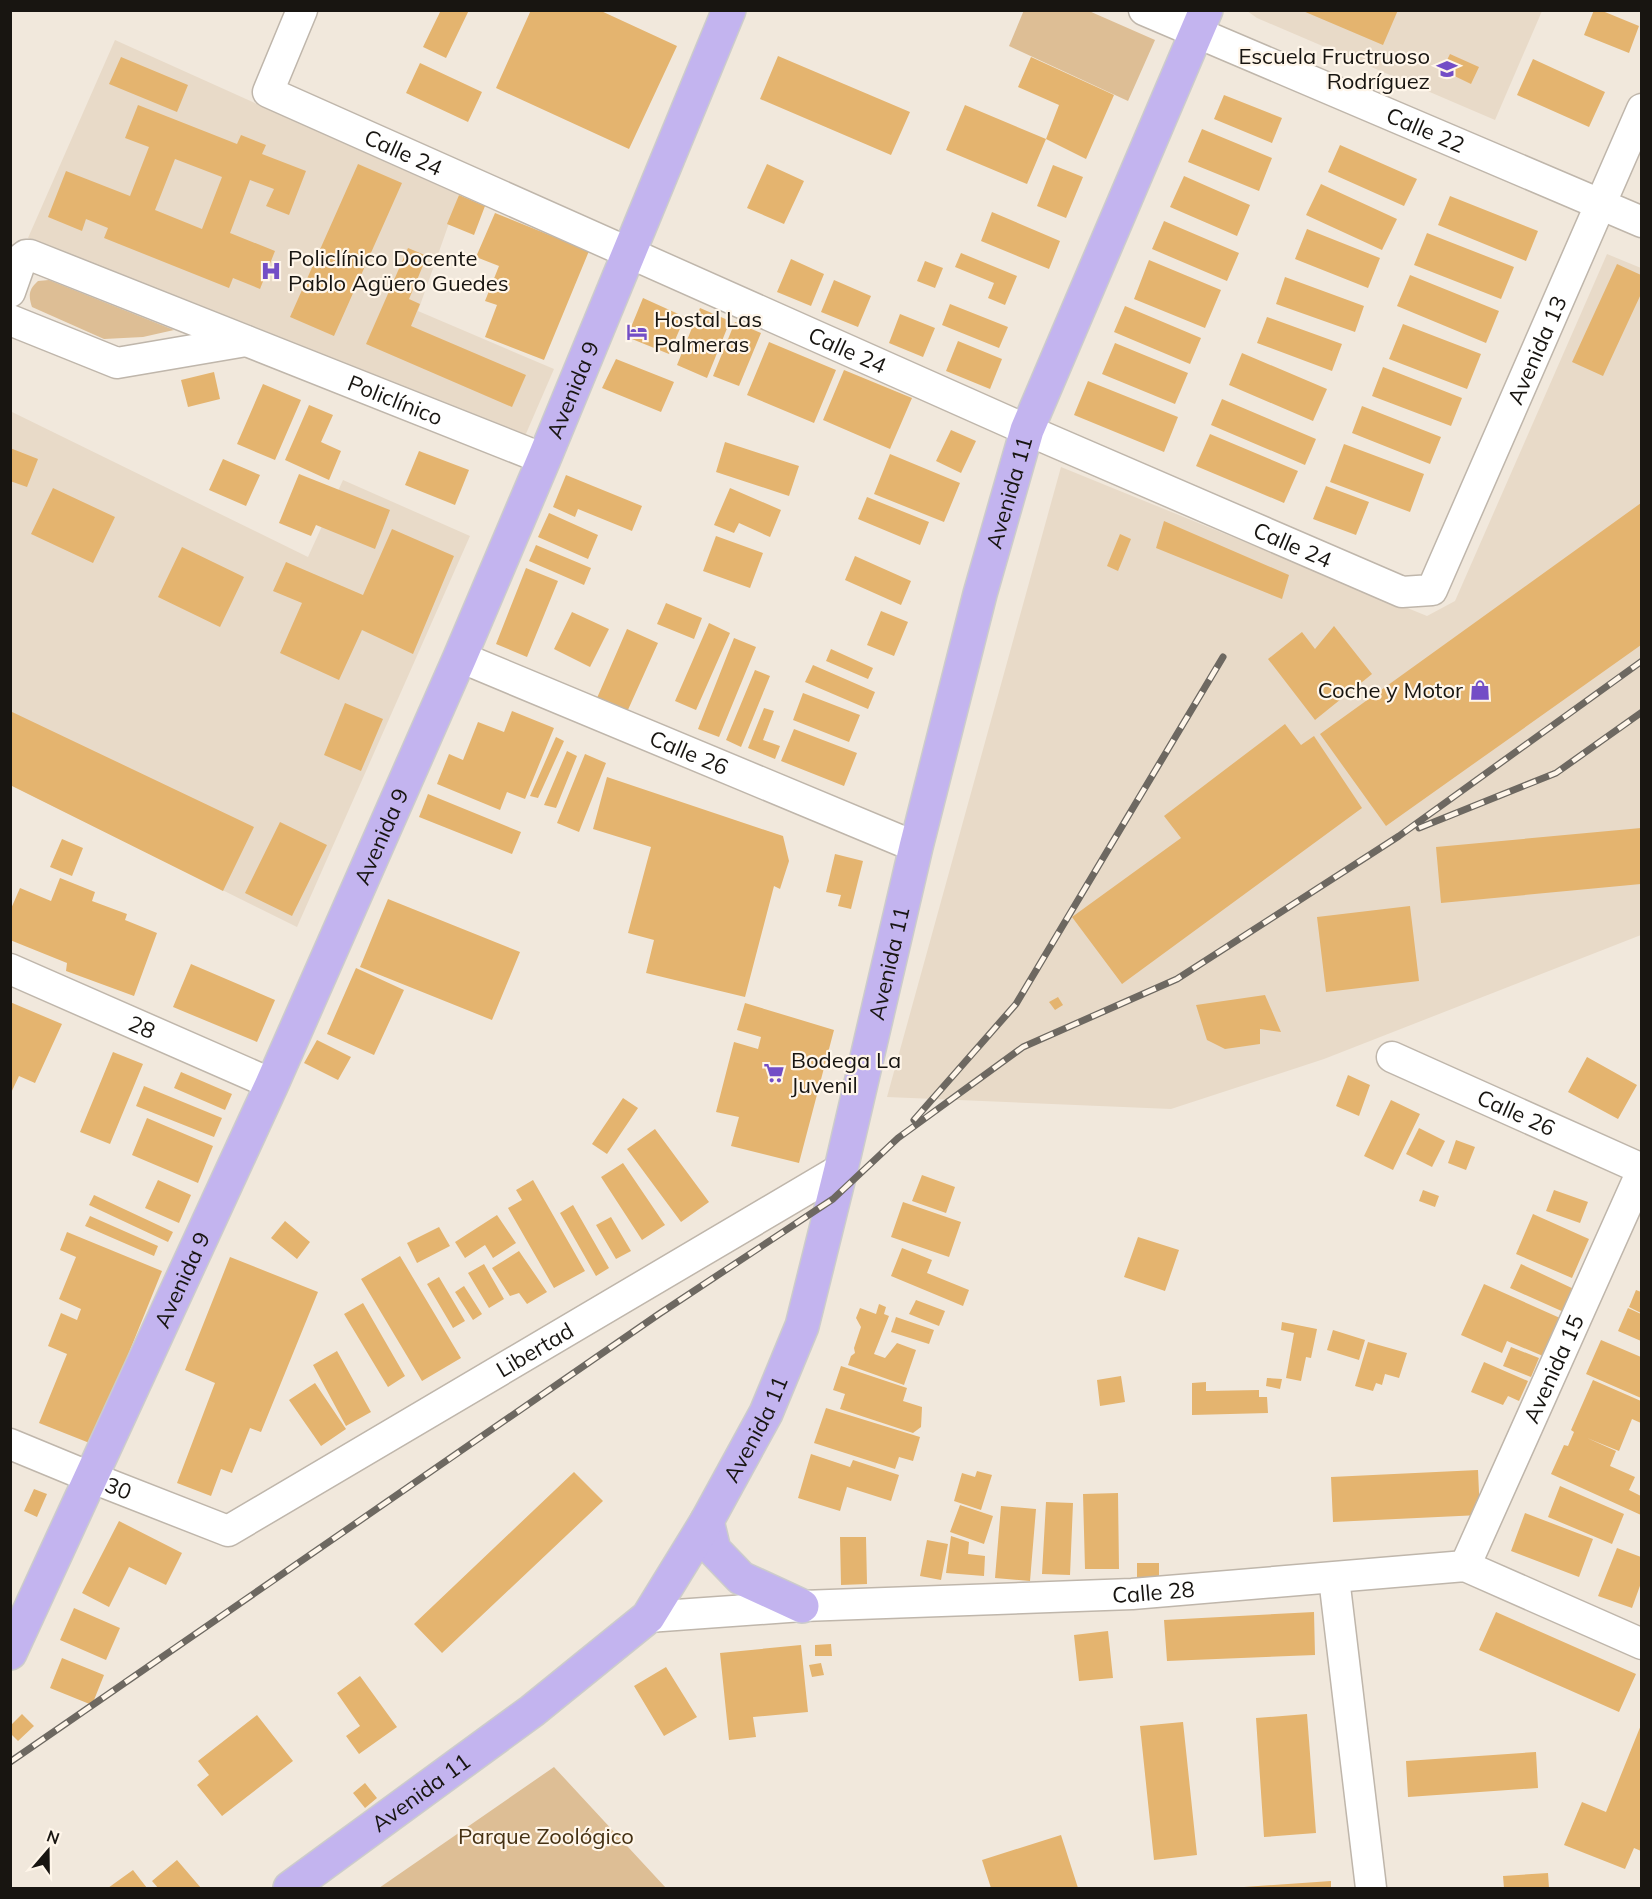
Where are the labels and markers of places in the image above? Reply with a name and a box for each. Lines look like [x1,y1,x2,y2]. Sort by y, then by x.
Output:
place label: Escuela Fructruoso Rodríguez [1238,42,1430,95]
school or university icon: Escuela Fructruoso Rodríguez [1435,57,1459,81]
place label: Policlínico Docente Pablo Agüero Guedes [288,244,509,297]
hospital icon: Policlínico Docente Pablo Agüero Guedes [259,259,283,283]
place label: Hostal Las Palmeras [654,305,762,358]
hotel icon: Hostal Las Palmeras [625,320,649,344]
place label: Coche y Motor [1318,676,1463,704]
shop icon: Coche y Motor [1468,678,1492,702]
place label: Bodega La Juvenil [791,1046,901,1099]
supermarket icon: Bodega La Juvenil [762,1061,786,1085]

